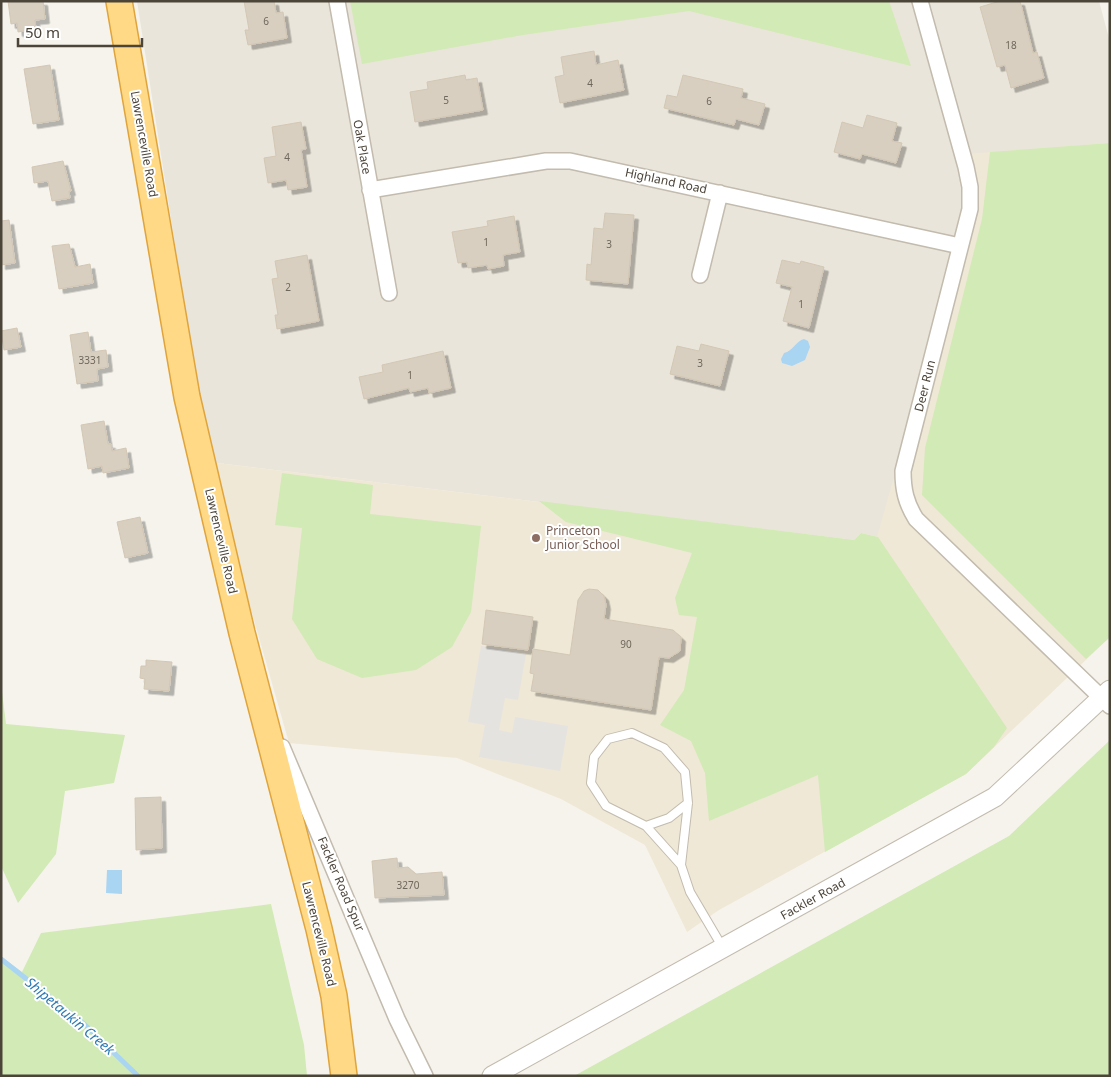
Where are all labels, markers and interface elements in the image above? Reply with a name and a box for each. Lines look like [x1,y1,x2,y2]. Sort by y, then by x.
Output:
house number: 6 [263,14,269,28]
scale bar [18,15,141,47]
text: 50 m [25,22,60,42]
house number: 18 [1005,38,1017,52]
house number: 4 [587,76,593,90]
street label: Lawrenceville Road [127,89,162,198]
house number: 5 [443,93,449,107]
house number: 6 [706,94,712,108]
street label: Oak Place [349,118,376,176]
house number: 4 [284,150,290,164]
street label: Highland Road [624,164,709,197]
house number: 1 [483,235,489,249]
house number: 3 [606,237,612,251]
house number: 2 [285,280,291,294]
house number: 1 [798,297,804,311]
house number: 3331 [79,353,101,367]
house number: 3 [697,356,703,370]
street label: Deer Run [910,358,939,413]
house number: 1 [407,368,413,382]
street label: Lawrenceville Road [201,486,242,595]
place label: Princeton Junior School [545,522,620,553]
marker: Princeton Junior School [530,532,542,544]
house number: 90 [620,637,632,651]
street label: Fackler Road Spur [314,834,369,934]
street label: Fackler Road [777,874,848,923]
house number: 3270 [397,878,420,892]
street label: Lawrenceville Road [298,880,341,988]
water label: Shipetaukin Creek [22,973,120,1059]

